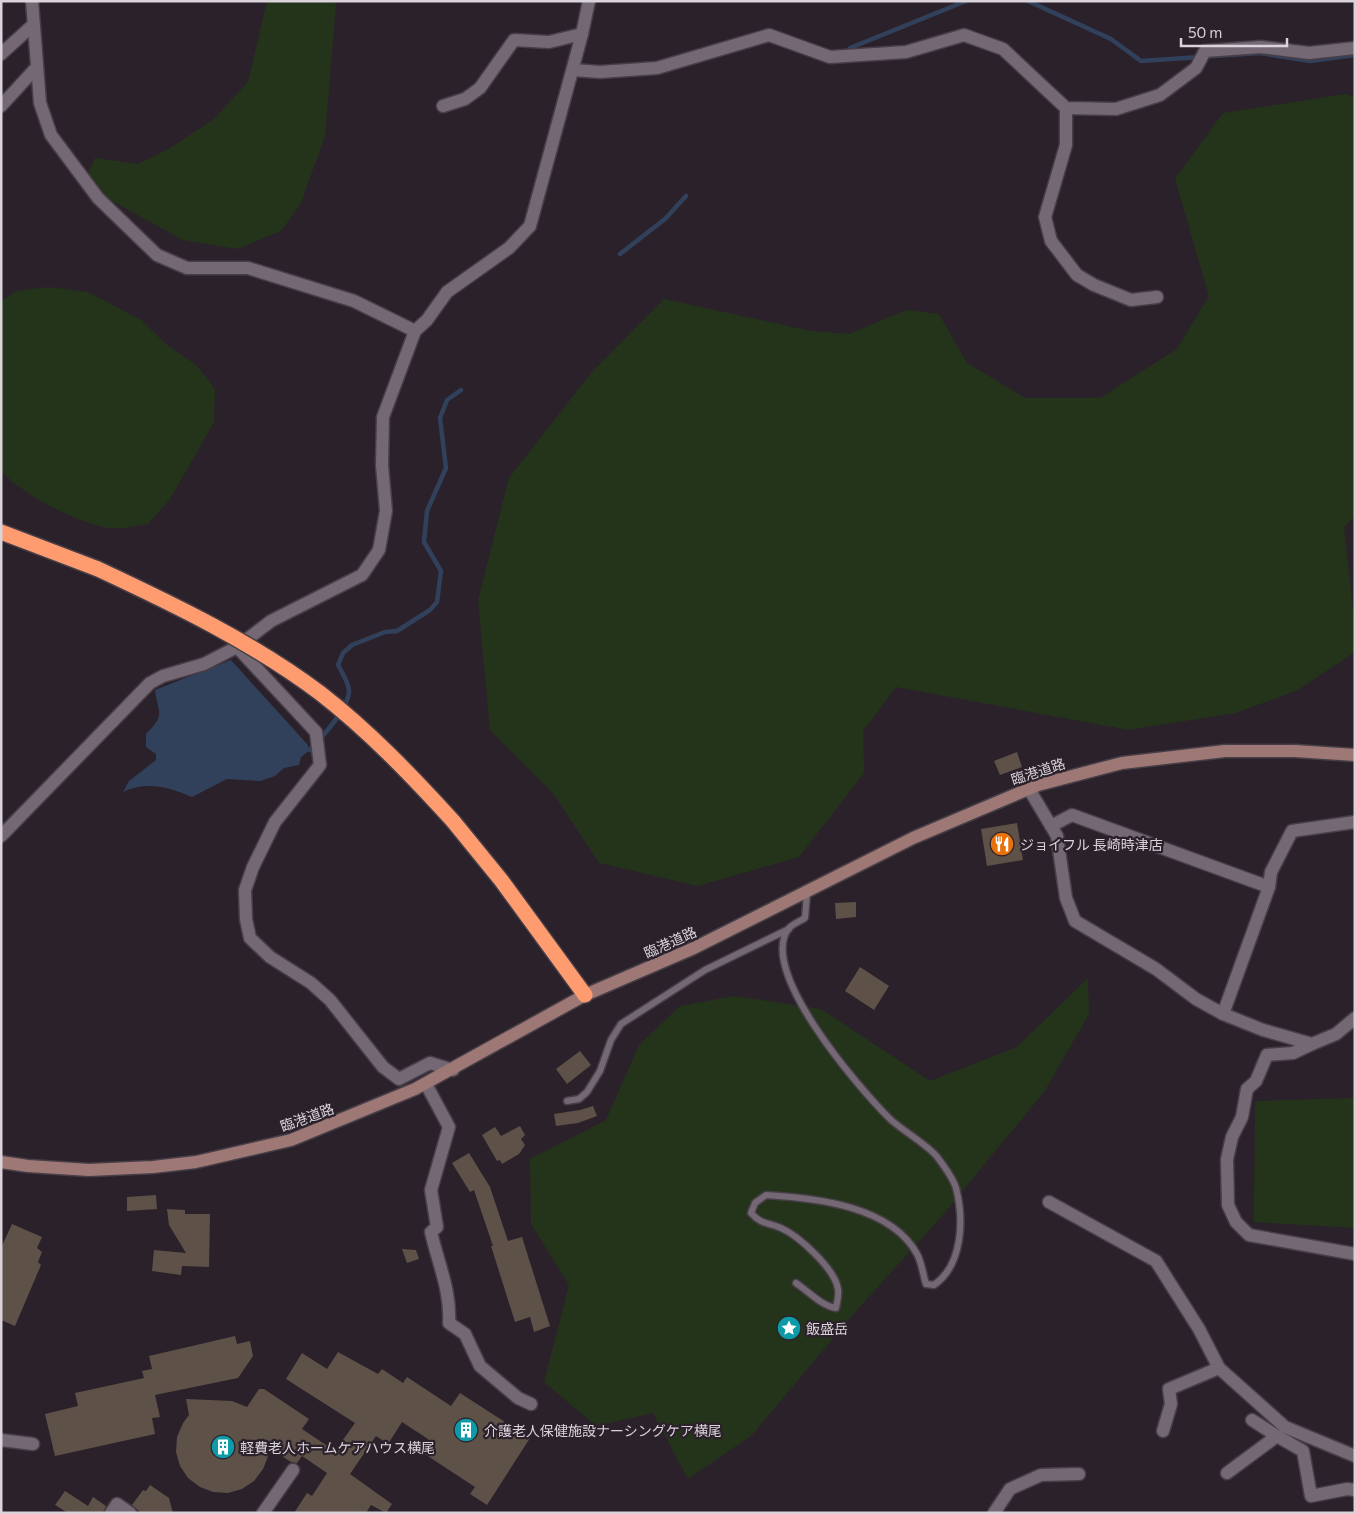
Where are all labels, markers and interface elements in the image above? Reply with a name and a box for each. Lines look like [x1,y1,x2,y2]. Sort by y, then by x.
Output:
scale bar [1181,15,1287,47]
text: 50 m [1188,23,1222,41]
street label: 臨港道路 [1009,754,1067,788]
restaurant icon: ジョイフル 長崎時津店 [989,831,1015,857]
place label: ジョイフル 長崎時津店 [1020,836,1163,853]
street label: 臨港道路 [641,923,699,961]
street label: 臨港道路 [278,1099,336,1135]
place icon: 飯盛岳 [776,1315,802,1341]
place label: 飯盛岳 [806,1320,848,1337]
building icon: 介護老人保健施設ナーシングケア横尾 [453,1417,479,1443]
place label: 介護老人保健施設ナーシングケア横尾 [484,1422,722,1439]
building icon: 軽費老人ホームケアハウス横尾 [210,1434,236,1460]
place label: 軽費老人ホームケアハウス横尾 [240,1439,435,1456]

